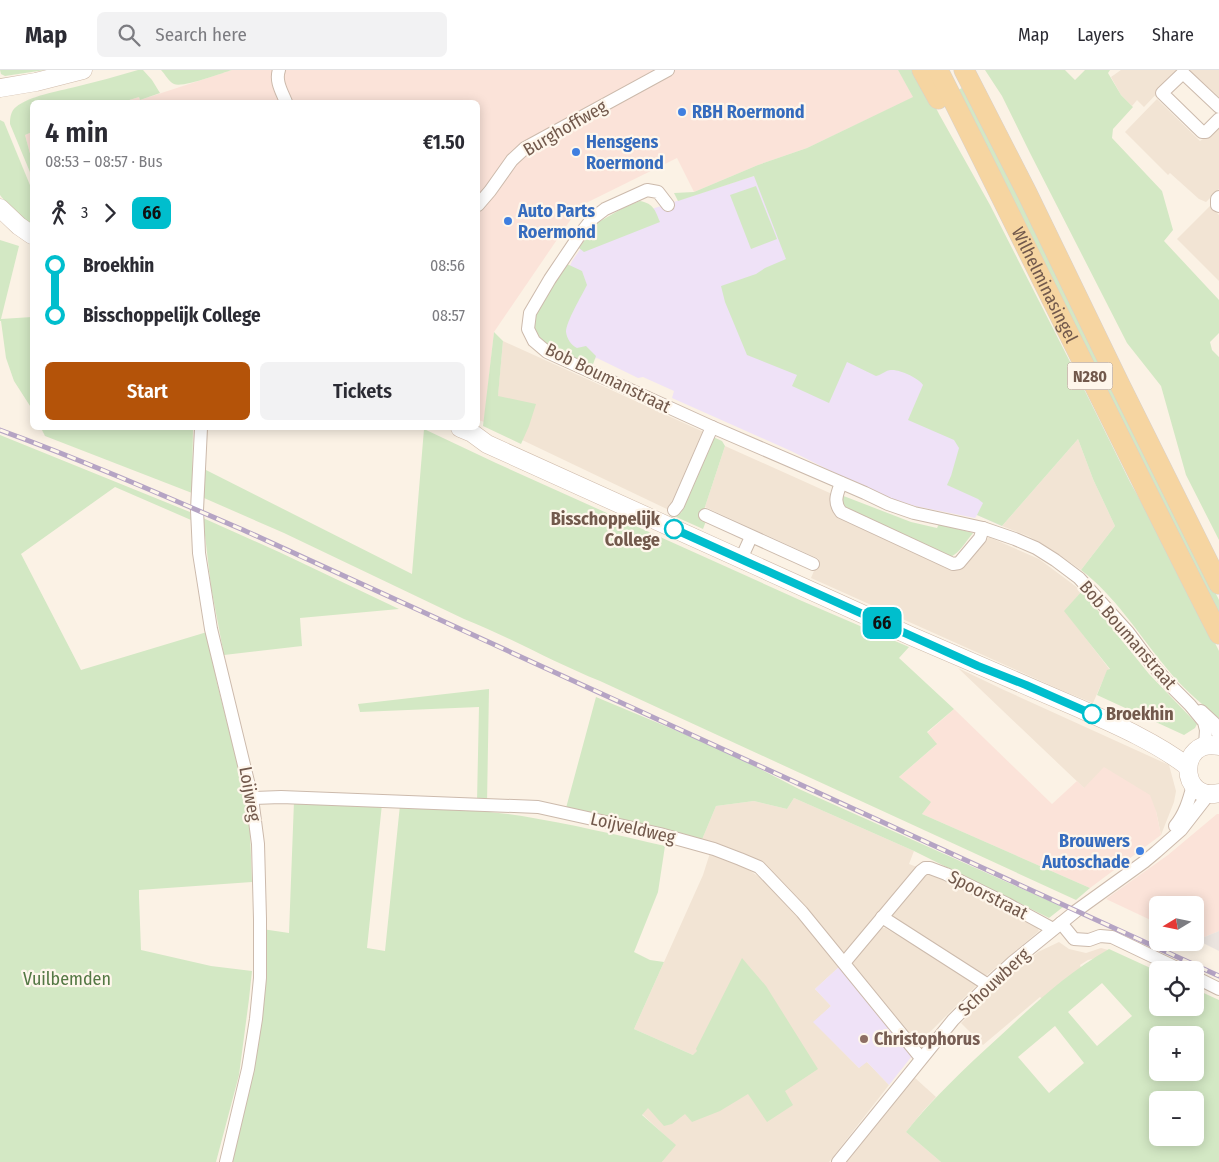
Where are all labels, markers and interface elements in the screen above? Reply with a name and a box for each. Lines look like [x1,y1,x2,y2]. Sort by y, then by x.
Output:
search box [97,12,447,57]
text: Map [25,21,67,49]
icon: search [115,21,143,49]
text: Search here [155,23,247,46]
text: Map [1018,24,1049,46]
text: Layers [1077,24,1124,46]
text: Share [1152,24,1194,46]
street label: Burghoffweg [519,95,611,161]
place label: RBH Roermond [692,101,805,123]
marker: RBH Roermond [676,106,688,118]
text: 4 min [45,116,109,149]
text: €1.50 [423,131,465,154]
place label: Hensgens Roermond [586,131,664,174]
marker: Hensgens Roermond [570,146,582,158]
text: 08:53 – 08:57 · Bus [45,152,163,171]
icon: walk [45,199,73,227]
icon: forward [96,199,124,227]
place label: Auto Parts Roermond [517,200,596,243]
text: 66 [142,202,161,224]
text: 3 [81,203,88,222]
marker: Auto Parts Roermond [502,215,514,227]
street label: Wilhelminasingel [1007,223,1083,347]
text: Broekhin [83,254,154,277]
text: 08:56 [430,256,465,275]
text: Bisschoppelijk College [83,304,261,327]
text: 08:57 [432,306,465,325]
street label: Bob Boumanstraat [542,338,674,418]
button: Start [45,362,250,420]
button: Tickets [260,362,465,420]
road number: N280 [1068,362,1112,390]
place label: Bisschoppelijk College [551,508,661,551]
marker: Bisschoppelijk College [664,519,684,539]
street label: Bob Boumanstraat [1075,576,1181,694]
line badge: 66 [860,607,904,639]
text: 66 [873,612,891,634]
place label: Broekhin [1106,703,1174,725]
marker: Broekhin [1082,704,1102,724]
street label: Loijweg [234,765,266,824]
street label: Loijveldweg [588,808,678,849]
place label: Brouwers Autoschade [1041,830,1130,873]
marker: Brouwers Autoschade [1134,845,1146,857]
street label: Spoorstraat [945,866,1031,924]
north arrow [1149,896,1204,951]
map controls [1149,896,1204,1146]
street label: Schouwberg [954,943,1035,1021]
button: locate [1149,961,1204,1016]
park label: Vuilbemden [23,968,111,990]
button: + [1149,1026,1204,1081]
place label: Christophorus [874,1028,980,1050]
marker: Christophorus [858,1033,870,1045]
button: − [1149,1091,1204,1146]

